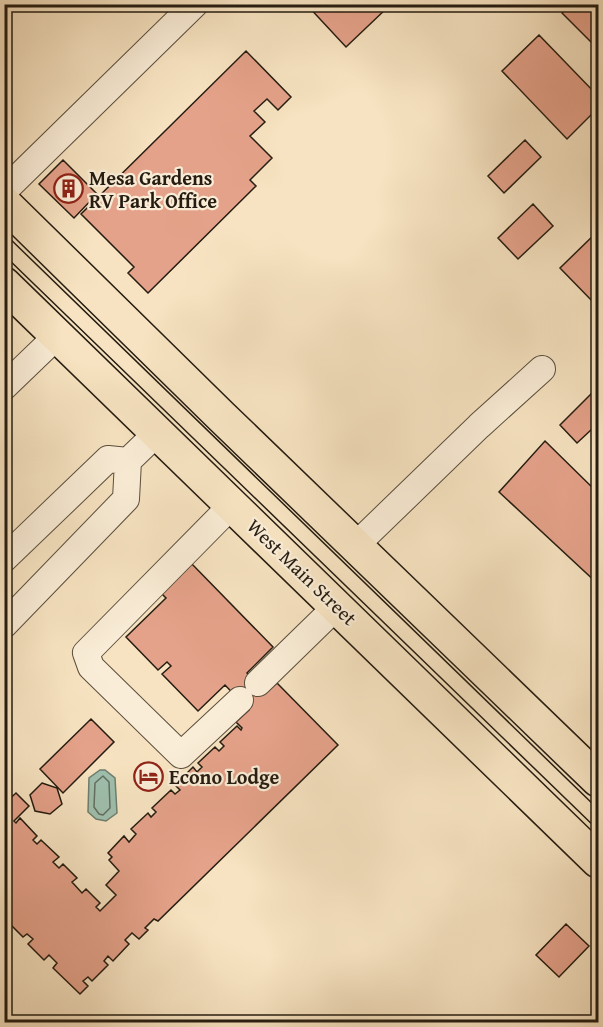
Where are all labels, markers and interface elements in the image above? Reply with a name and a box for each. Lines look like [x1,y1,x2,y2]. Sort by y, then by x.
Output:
place label: Mesa Gardens RV Park Office [89,163,217,215]
building icon: Mesa Gardens RV Park Office [52,173,84,205]
street label: West Main Street [241,512,364,632]
hotel icon: Econo Lodge [132,761,164,793]
place label: Econo Lodge [169,762,279,791]

